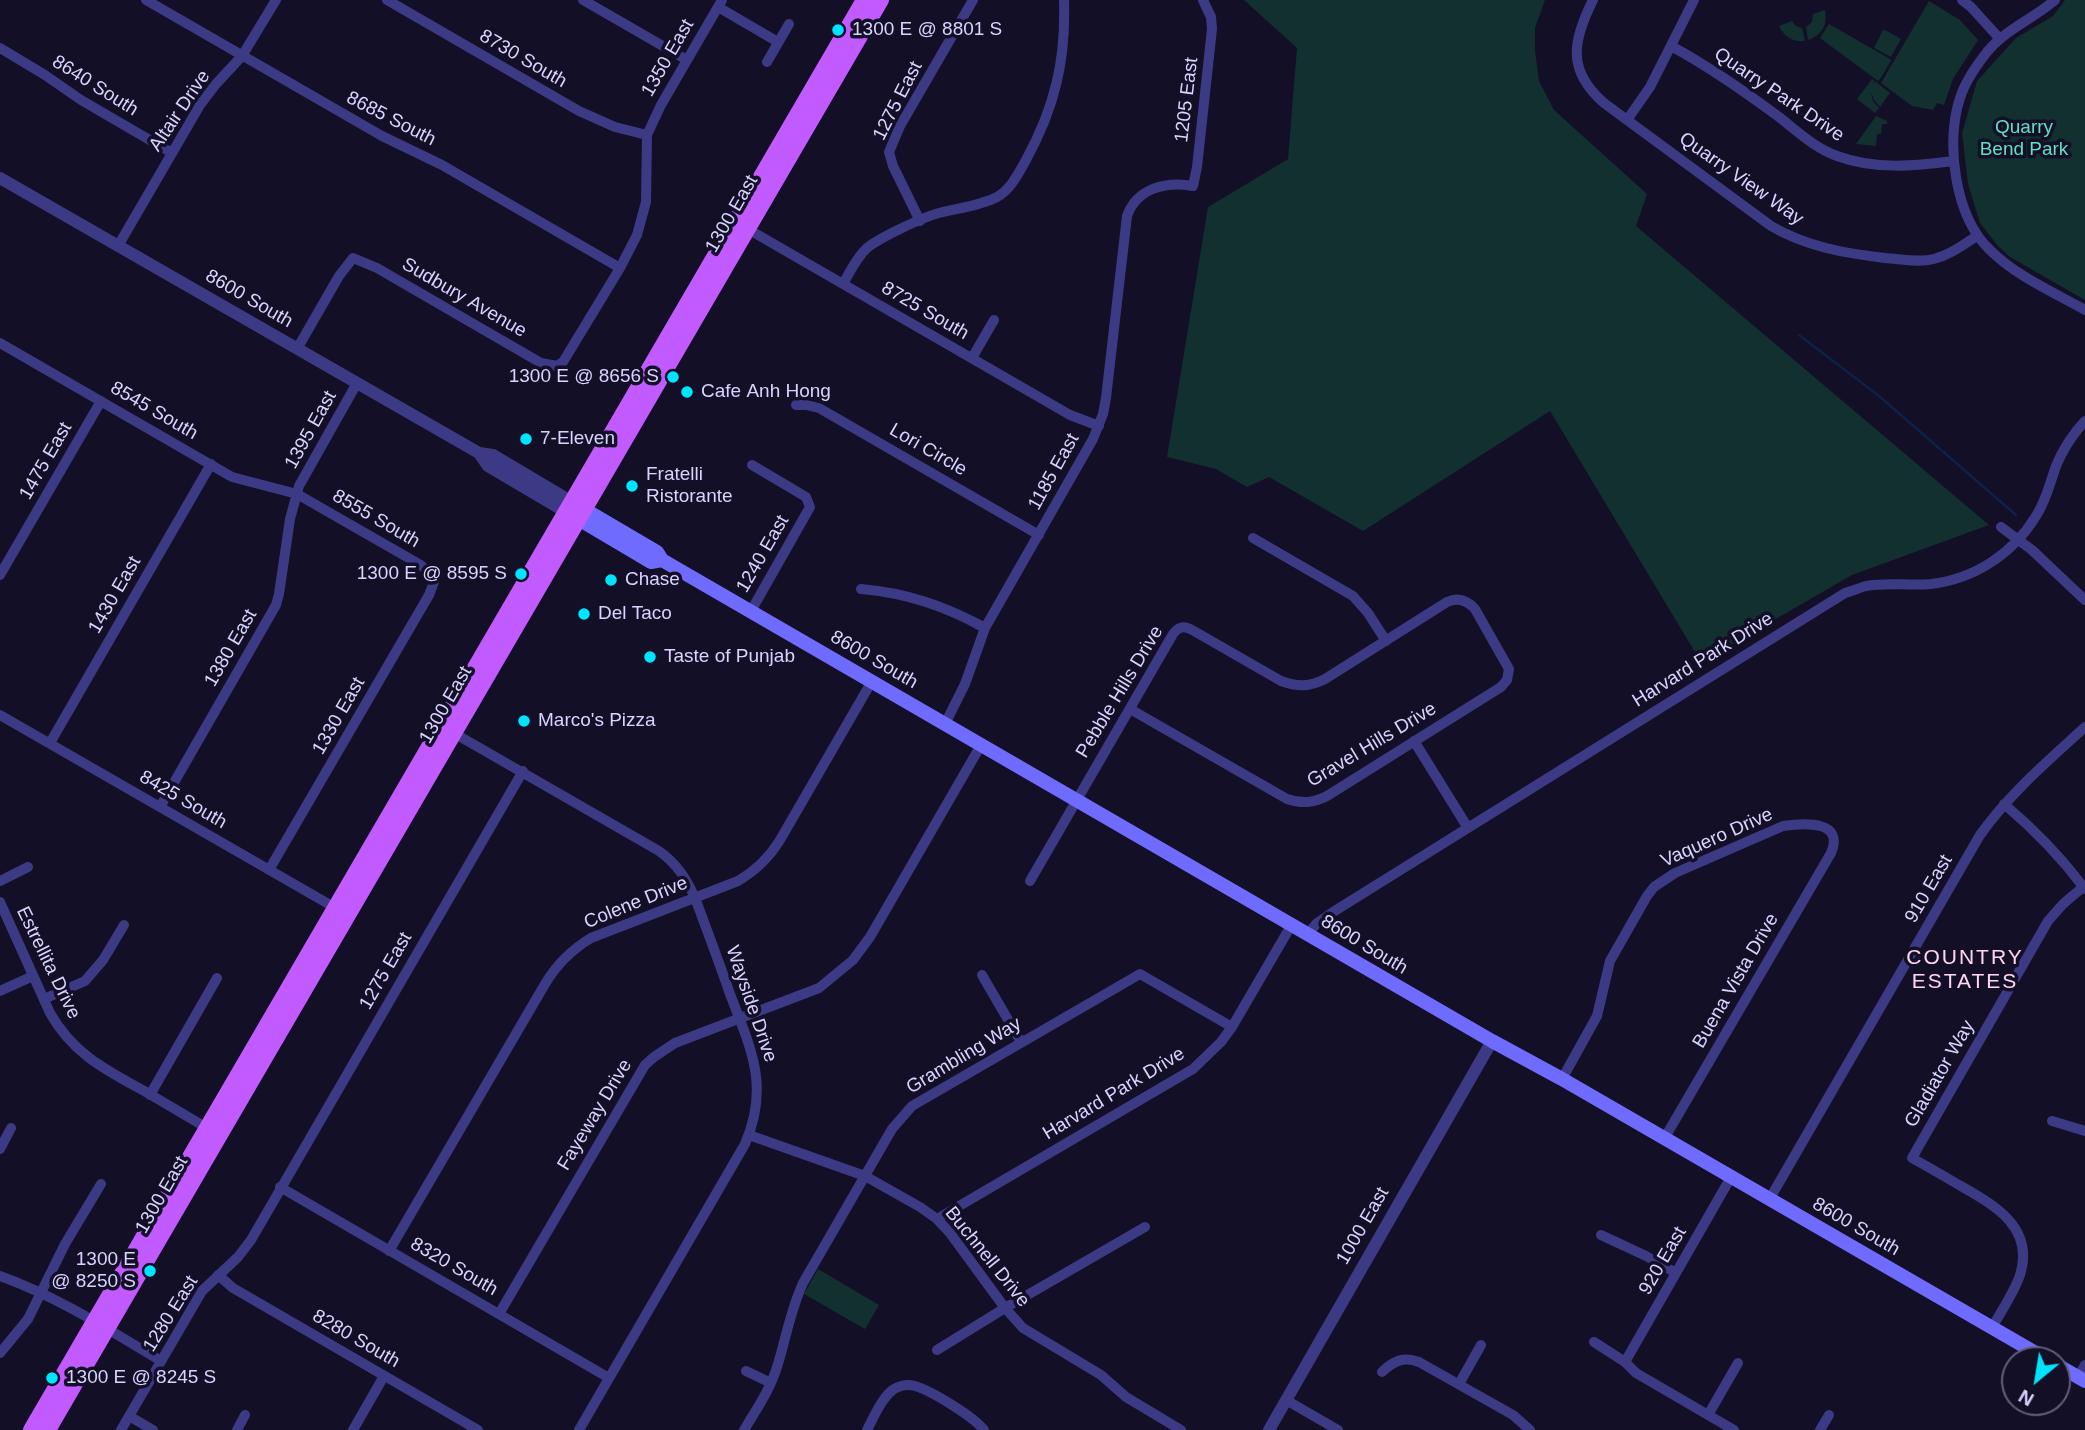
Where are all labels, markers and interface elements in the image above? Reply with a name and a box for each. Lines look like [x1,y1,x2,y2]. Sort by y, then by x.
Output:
street label: 1350 East [637,15,699,101]
place label: 1300 E @ 8801 S [852,19,1002,41]
marker: 1300 E @ 8801 S [830,22,846,38]
street label: 8730 South [475,25,571,93]
street label: Quarry Park Drive [1710,43,1848,147]
street label: 8640 South [48,51,142,121]
street label: 1205 East [1170,56,1204,144]
street label: 1275 East [868,58,928,144]
street label: Altair Drive [145,66,215,156]
street label: 8685 South [343,87,439,151]
park label: Quarry Bend Park [1980,117,2068,161]
street label: Quarry View Way [1674,128,1808,230]
street label: 1300 East [701,171,763,257]
street label: Sudbury Avenue [398,253,530,343]
street label: 8600 South [201,265,297,333]
street label: 8725 South [877,277,973,345]
place label: 1300 E @ 8656 S [509,366,659,388]
marker: 1300 E @ 8656 S [665,369,681,385]
street label: 8545 South [106,377,202,445]
place label: Cafe Anh Hong [701,381,831,403]
marker: Cafe Anh Hong [679,384,695,400]
street label: 1395 East [280,387,342,473]
street label: 1475 East [15,418,77,504]
street label: Lori Circle [885,419,971,481]
place label: 7-Eleven [540,428,615,450]
street label: 1185 East [1024,430,1084,514]
marker: 7-Eleven [518,431,534,447]
place label: Fratelli Ristorante [646,464,733,508]
marker: Fratelli Ristorante [624,478,640,494]
street label: 8555 South [328,485,424,553]
street label: 1240 East [732,511,794,597]
street label: 1430 East [84,552,146,638]
place label: 1300 E @ 8595 S [357,563,507,585]
marker: 1300 E @ 8595 S [513,566,529,582]
place label: Chase [625,569,680,591]
marker: Chase [603,572,619,588]
place label: Del Taco [598,603,672,625]
street label: 1380 East [200,605,262,691]
marker: Del Taco [576,606,592,622]
street label: Harvard Park Drive [1628,608,1778,712]
street label: Pebble Hills Drive [1072,622,1168,762]
street label: 8600 South [826,626,922,694]
place label: Taste of Punjab [664,646,795,668]
marker: Taste of Punjab [642,649,658,665]
street label: 1300 East [415,662,477,748]
street label: 1330 East [308,673,370,759]
street label: Gravel Hills Drive [1303,697,1441,793]
place label: Marco's Pizza [538,710,656,732]
marker: Marco's Pizza [516,713,532,729]
street label: 8425 South [135,766,231,834]
street label: Vaquero Drive [1658,803,1776,873]
street label: 910 East [1900,851,1958,927]
street label: Colene Drive [581,872,691,934]
street label: Estrellita Drive [11,903,85,1023]
street label: 8600 South [1316,910,1412,980]
street label: Buena Vista Drive [1688,910,1784,1052]
street label: 1275 East [355,928,417,1014]
street label: Wayside Drive [720,943,782,1065]
district label: COUNTRY ESTATES [1907,945,2023,995]
street label: Grambling Way [902,1013,1026,1099]
street label: Gladiator Way [1900,1016,1980,1132]
street label: Harvard Park Drive [1039,1043,1189,1145]
street label: Fayeway Drive [553,1055,637,1175]
street label: 1300 East [131,1152,193,1238]
street label: 1000 East [1332,1183,1394,1269]
street label: 8600 South [1808,1193,1904,1261]
street label: Buchnell Drive [940,1202,1034,1312]
street label: 920 East [1634,1223,1692,1299]
street label: 8320 South [406,1233,502,1301]
place label: 1300 E @ 8250 S [51,1249,136,1293]
marker: 1300 E @ 8250 S [142,1263,158,1279]
street label: 1280 East [139,1272,203,1356]
street label: 8280 South [308,1305,404,1373]
north arrow [2001,1346,2071,1416]
place label: 1300 E @ 8245 S [66,1367,216,1389]
marker: 1300 E @ 8245 S [44,1370,60,1386]
text: N [2015,1385,2037,1410]

